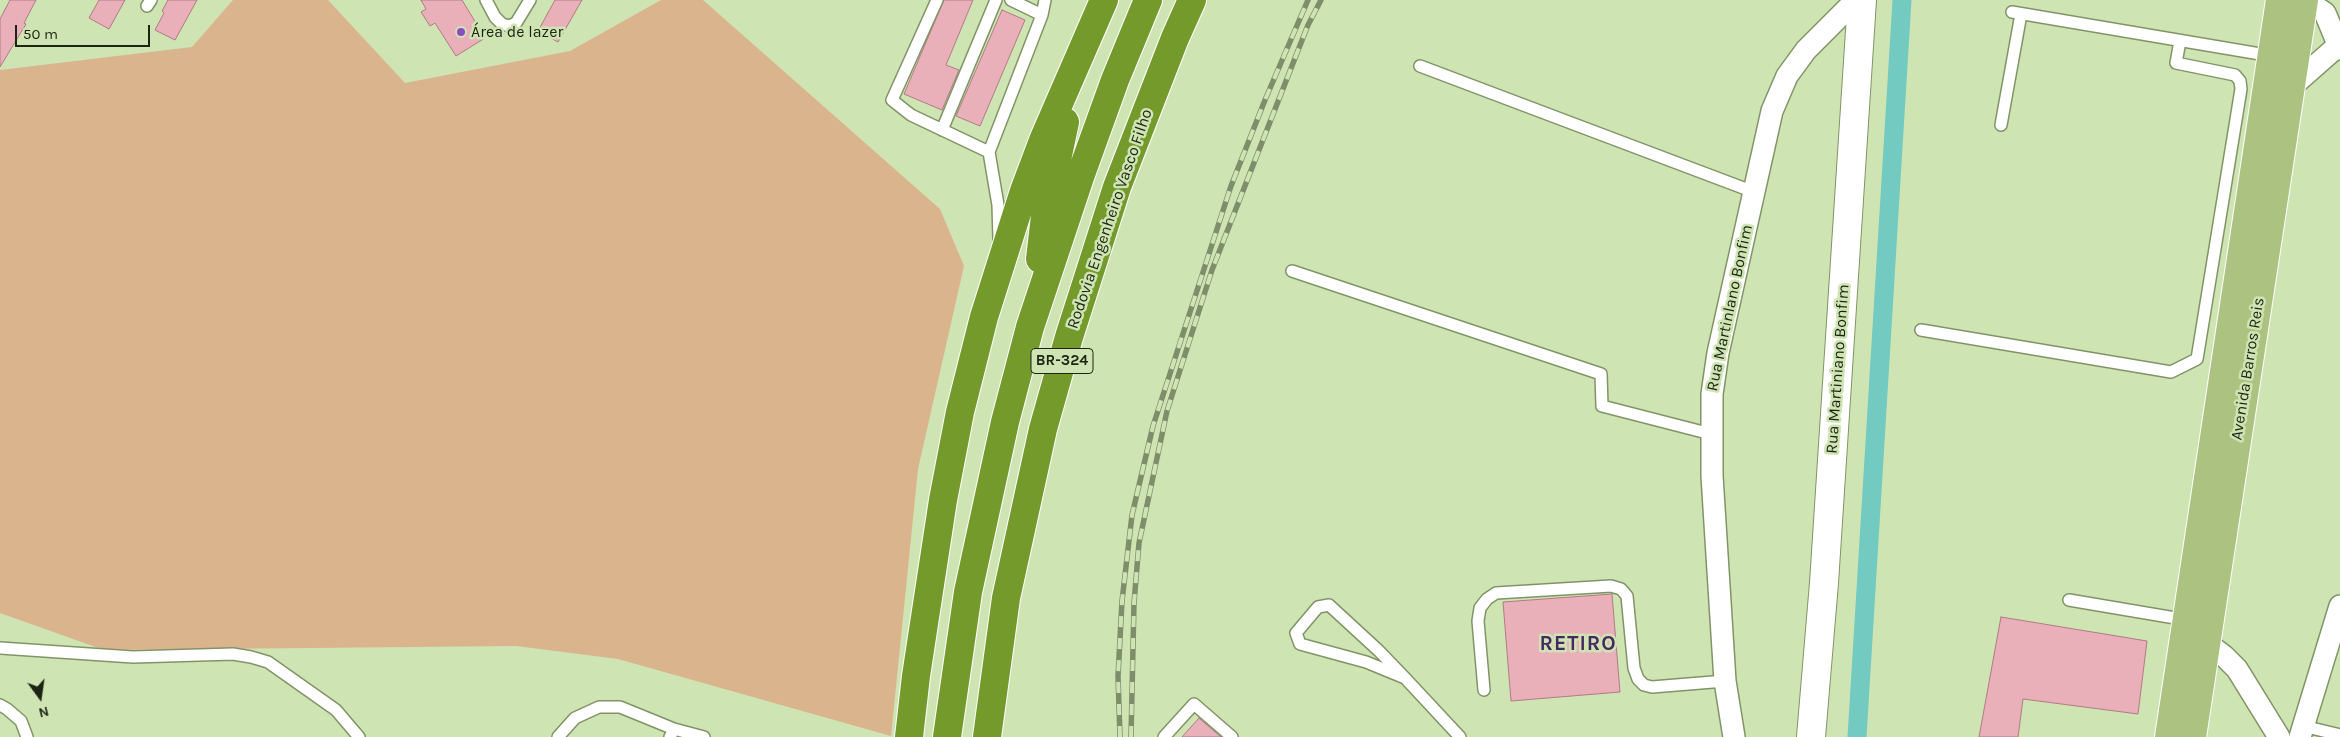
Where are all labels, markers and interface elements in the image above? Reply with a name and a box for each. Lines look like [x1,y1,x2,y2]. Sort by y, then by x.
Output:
scale bar [18,15,152,47]
place label: Área de lazer [471,22,563,42]
text: 50 m [23,25,58,43]
marker: Área de lazer [455,26,467,38]
street label: Rodovia Engenheiro Vasco Filho [1063,107,1157,331]
street label: Rua Martinlano Bonfim [1703,223,1757,393]
street label: Rua Martiniano Bonfim [1822,284,1854,454]
street label: Avenida Barros Reis [2227,296,2269,442]
road number: BR-324 [1031,348,1093,374]
district label: RETIRO [1539,631,1617,657]
north arrow [15,672,65,722]
text: N [37,703,51,722]

